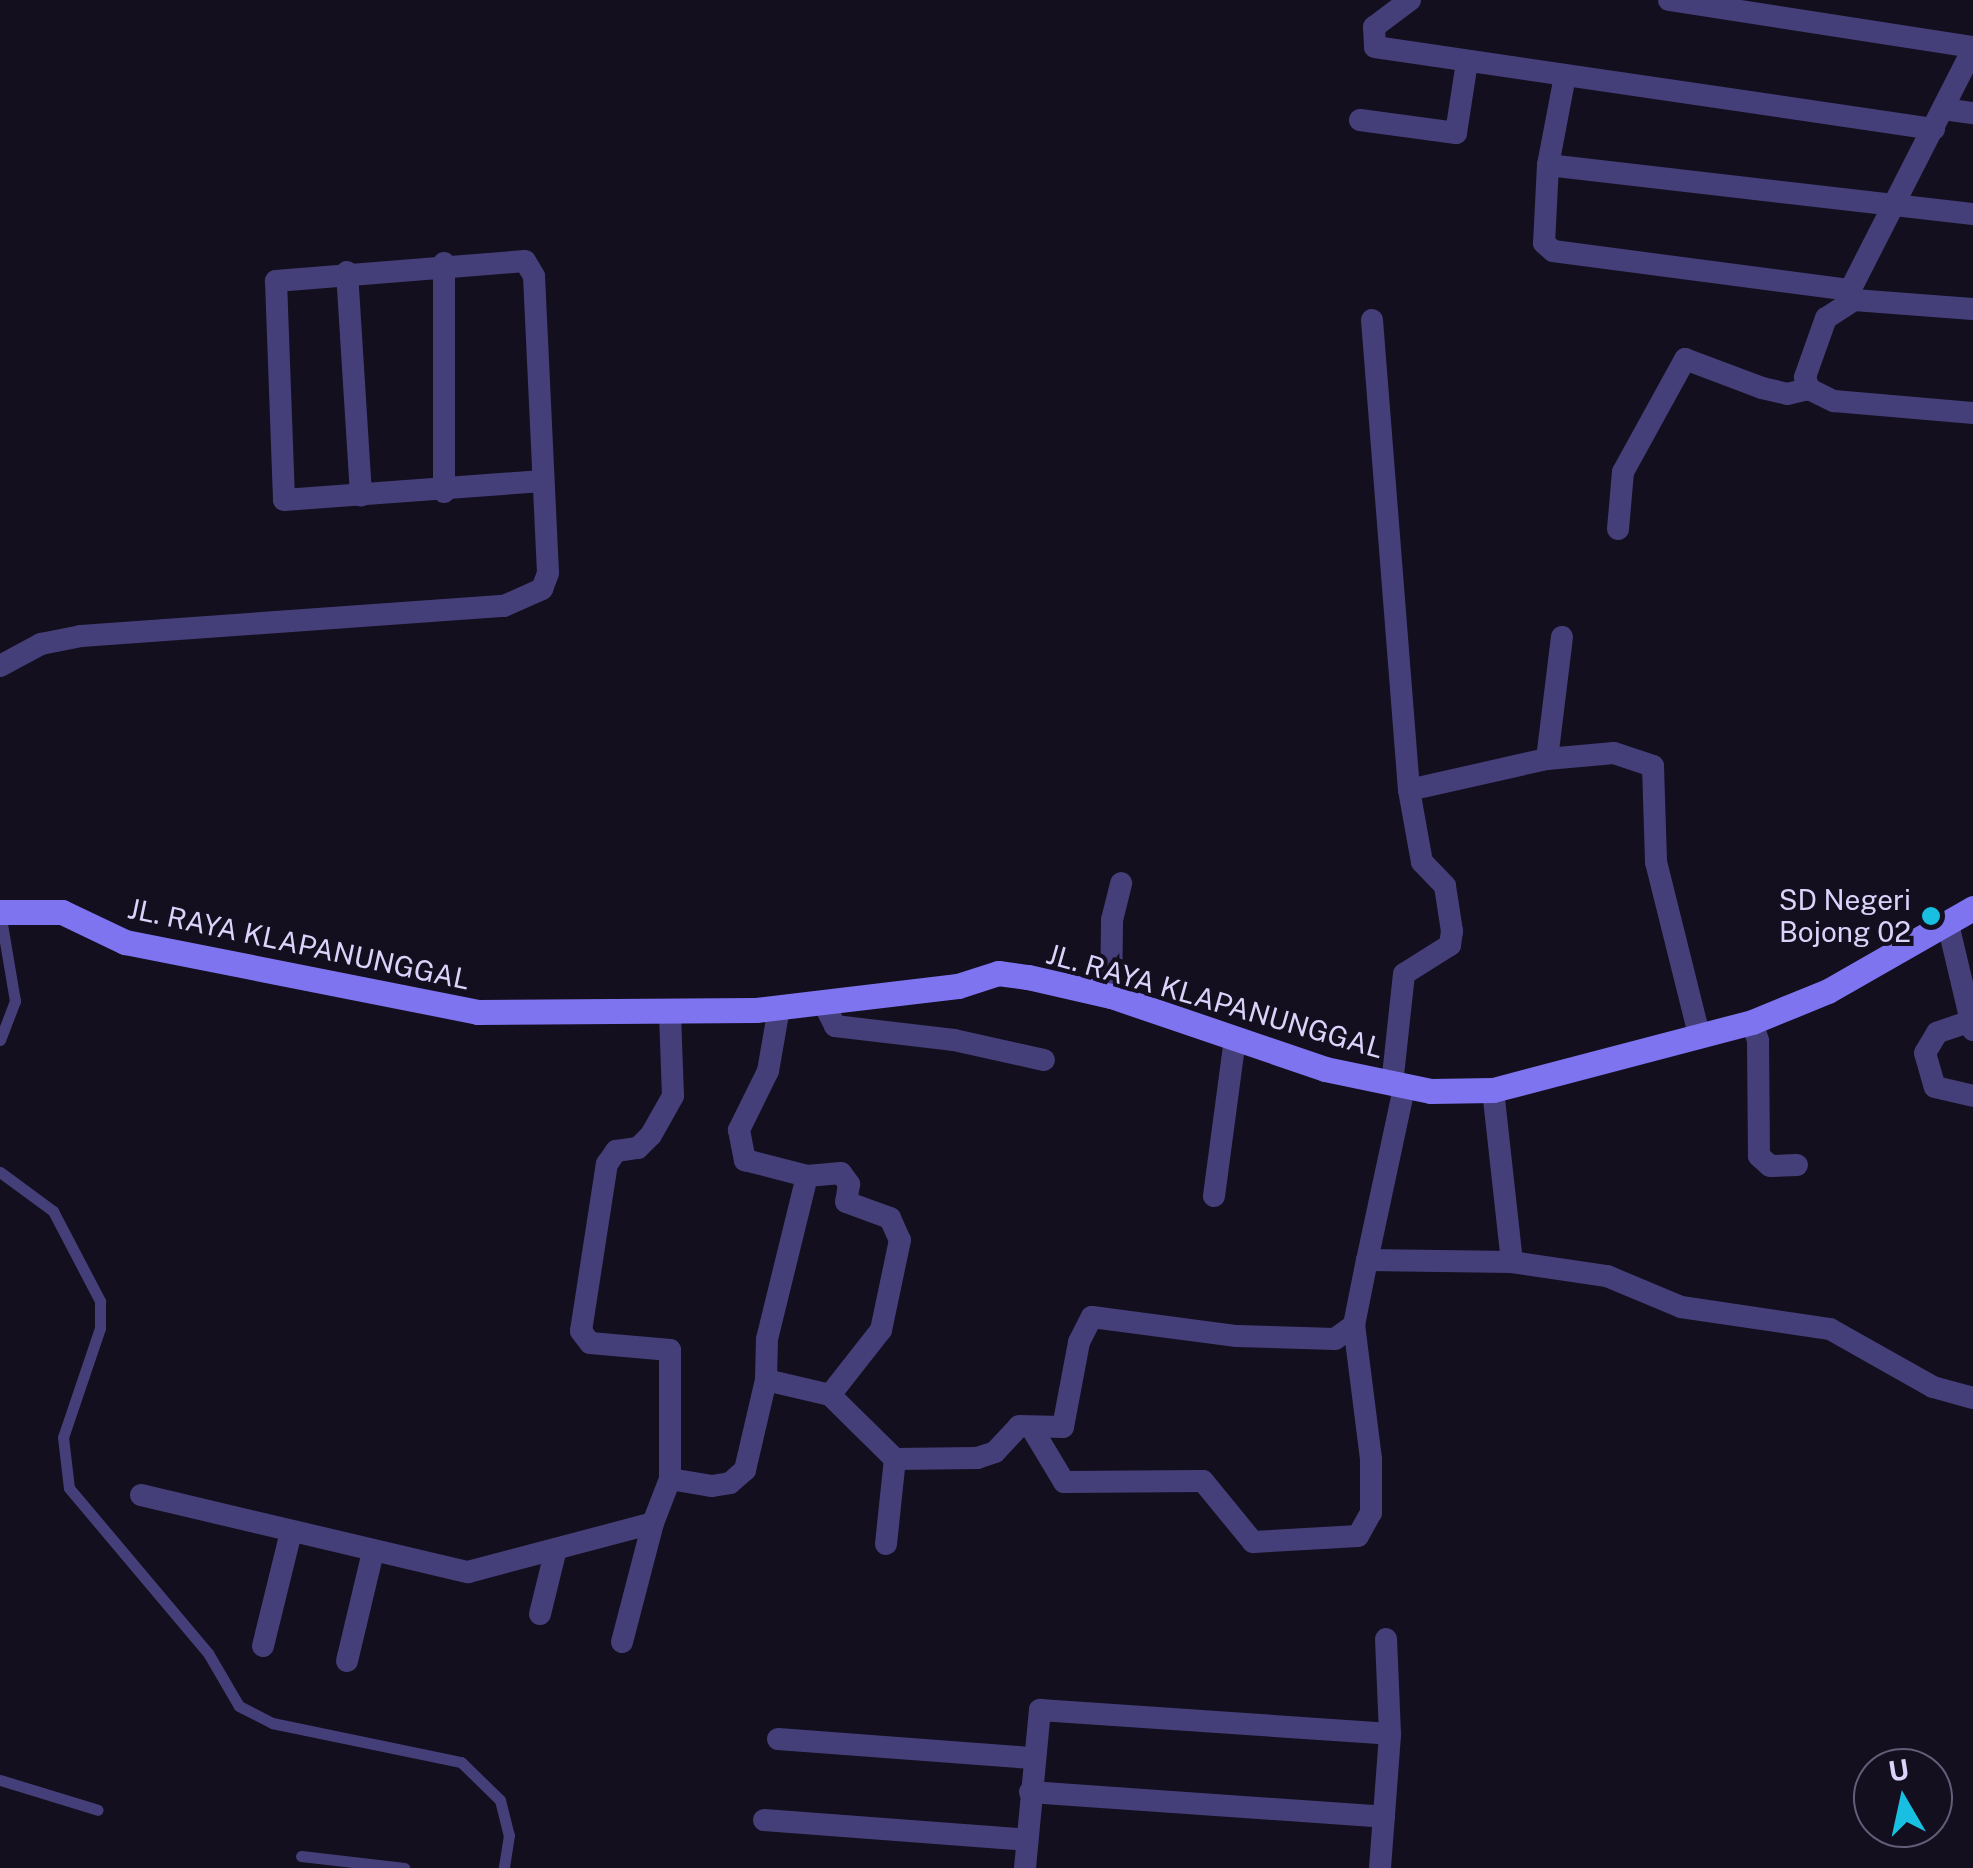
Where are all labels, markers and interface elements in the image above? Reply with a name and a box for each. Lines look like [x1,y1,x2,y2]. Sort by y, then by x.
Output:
place label: SD Negeri Bojong 02 [1779,883,1911,949]
street label: JL. RAYA KLAPANUNGGAL [125,891,473,997]
marker: SD Negeri Bojong 02 [1920,905,1942,927]
street label: JL. RAYA KLAPANUNGGAL [1043,937,1387,1065]
north arrow [1853,1748,1953,1848]
text: U [1886,1752,1911,1788]

